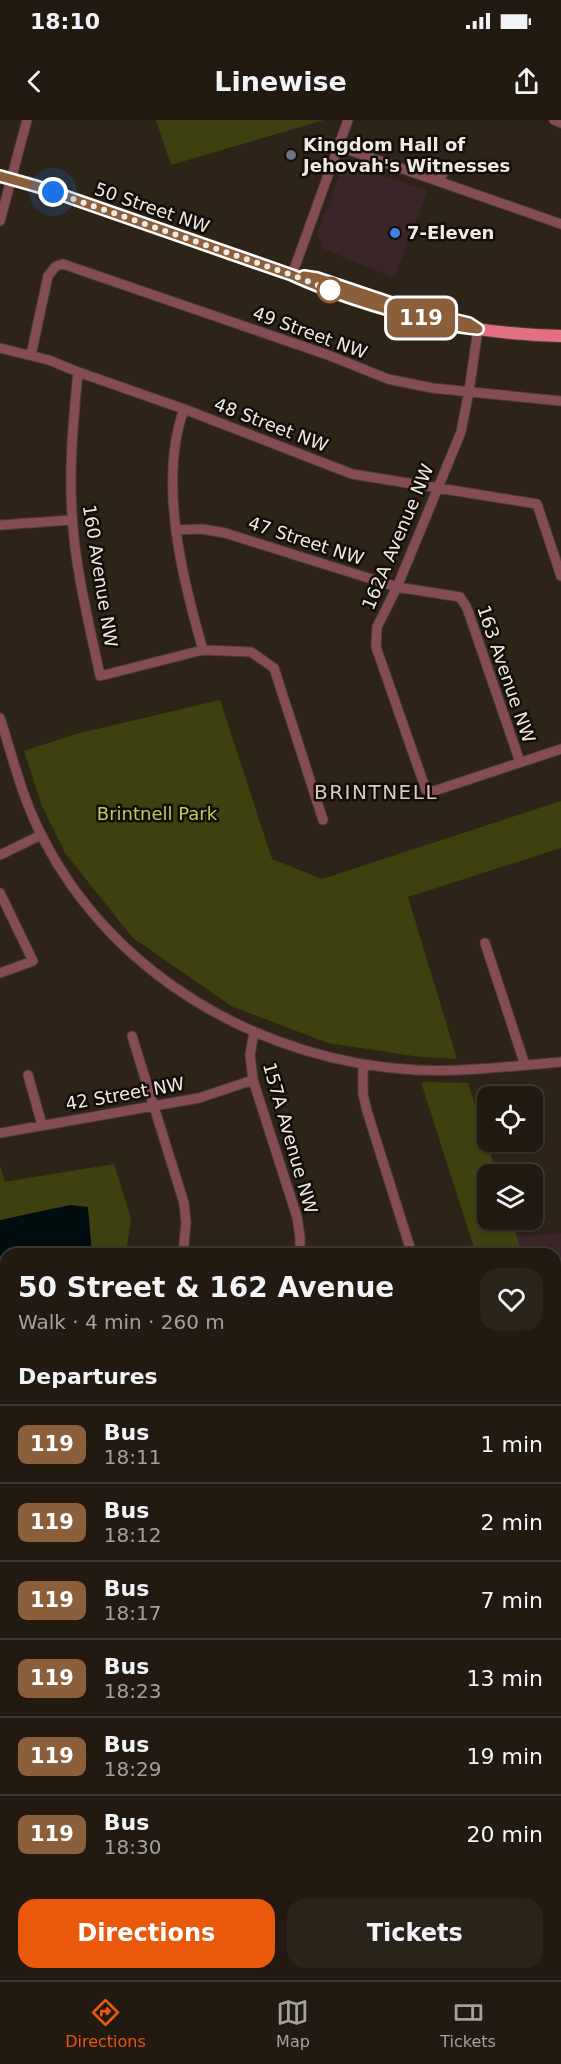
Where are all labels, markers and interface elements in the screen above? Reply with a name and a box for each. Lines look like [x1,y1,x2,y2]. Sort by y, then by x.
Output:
text: 18:10 [30,9,100,34]
icon: back [18,65,51,98]
icon: share [510,65,543,98]
text: Linewise [214,66,347,97]
place label: Kingdom Hall of Jehovah's Witnesses [301,134,510,176]
marker: Kingdom Hall of Jehovah's Witnesses [284,148,298,162]
your location [38,177,68,207]
street label: 50 Street NW [92,178,213,237]
place label: 7-Eleven [407,222,494,243]
marker: 7-Eleven [388,226,402,240]
unlabelled marker [317,277,343,303]
line badge: 119 [386,298,456,338]
street label: 49 Street NW [250,302,370,363]
text: 119 [399,306,443,330]
street label: 48 Street NW [211,393,331,456]
street label: 162A Avenue NW [357,461,438,613]
street label: 160 Avenue NW [79,503,122,649]
street label: 47 Street NW [246,512,367,569]
street label: 163 Avenue NW [473,602,540,745]
district label: BRINTNELL [314,780,438,804]
park label: Brintnell Park [97,803,218,824]
street label: 157A Avenue NW [259,1060,322,1216]
street label: 42 Street NW [64,1073,186,1114]
map controls [477,1086,543,1230]
button: locate [477,1086,543,1152]
button: layers [477,1164,543,1230]
button: heart [480,1268,543,1331]
text: 50 Street & 162 Avenue [18,1271,394,1304]
text: Walk · 4 min · 260 m [18,1310,225,1334]
text: Departures [18,1364,158,1389]
text: Bus [104,1420,149,1445]
text: 119 [30,1432,74,1456]
text: 1 min [481,1432,543,1457]
text: 18:11 [104,1445,161,1469]
text: Bus [104,1498,149,1523]
text: 119 [30,1510,74,1534]
text: 2 min [481,1510,543,1535]
text: 18:12 [104,1523,161,1547]
text: Bus [104,1576,149,1601]
text: 119 [30,1588,74,1612]
text: 7 min [481,1588,543,1613]
text: 18:17 [104,1601,161,1625]
text: Bus [104,1654,149,1679]
text: 119 [30,1666,74,1690]
text: 13 min [467,1666,543,1691]
text: 18:23 [104,1679,161,1703]
text: Bus [104,1732,149,1757]
text: 119 [30,1744,74,1768]
text: 19 min [467,1744,543,1769]
text: 18:29 [104,1757,161,1781]
text: Bus [104,1810,149,1835]
text: 119 [30,1822,74,1846]
text: 20 min [467,1822,543,1847]
text: 18:30 [104,1835,161,1859]
button: Directions [18,1899,275,1968]
button: Tickets [287,1899,543,1968]
tab: Directions [65,1996,146,2051]
tab: Map [276,1996,310,2051]
tab: Tickets [440,1996,496,2051]

